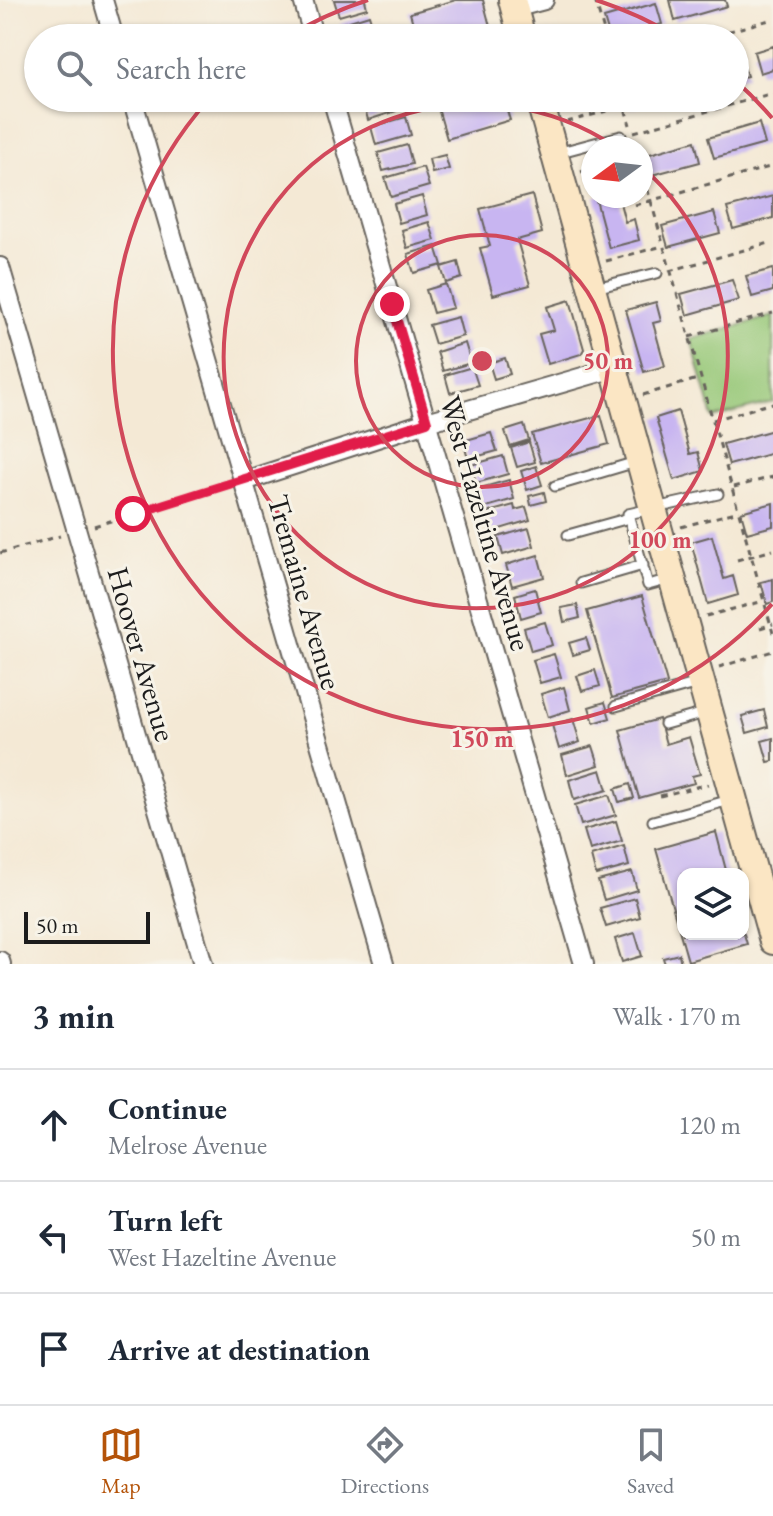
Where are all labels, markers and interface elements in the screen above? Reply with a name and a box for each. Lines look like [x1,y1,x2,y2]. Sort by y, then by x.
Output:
search box [24,24,749,112]
icon: search [52,46,96,90]
text: Search here [116,49,246,88]
north arrow [581,136,653,208]
route end [374,286,410,322]
text: 50 m [583,345,633,376]
centre of rings [468,347,496,375]
street label: West Hazeltine Avenue [431,391,541,655]
street label: Tremaine Avenue [259,490,351,694]
route start [115,496,151,532]
text: 100 m [628,524,692,555]
street label: Hoover Avenue [98,562,186,746]
text: 150 m [450,723,514,754]
map controls [677,868,749,940]
button: layers [677,868,749,940]
scale bar [24,908,150,944]
text: 50 m [36,911,79,940]
text: 3 min [32,994,115,1038]
text: Walk · 170 m [613,999,741,1033]
text: Continue [108,1089,227,1128]
icon: ahead [32,1103,76,1147]
text: 120 m [678,1108,741,1142]
text: Melrose Avenue [108,1128,267,1162]
text: Turn left [108,1201,222,1240]
icon: left [32,1215,76,1259]
text: 50 m [691,1220,741,1254]
text: West Hazeltine Avenue [108,1240,336,1274]
icon: arrive [32,1327,76,1371]
text: Arrive at destination [108,1330,370,1369]
tab: Map [99,1423,143,1500]
tab: Directions [341,1423,429,1500]
tab: Saved [627,1423,674,1500]

